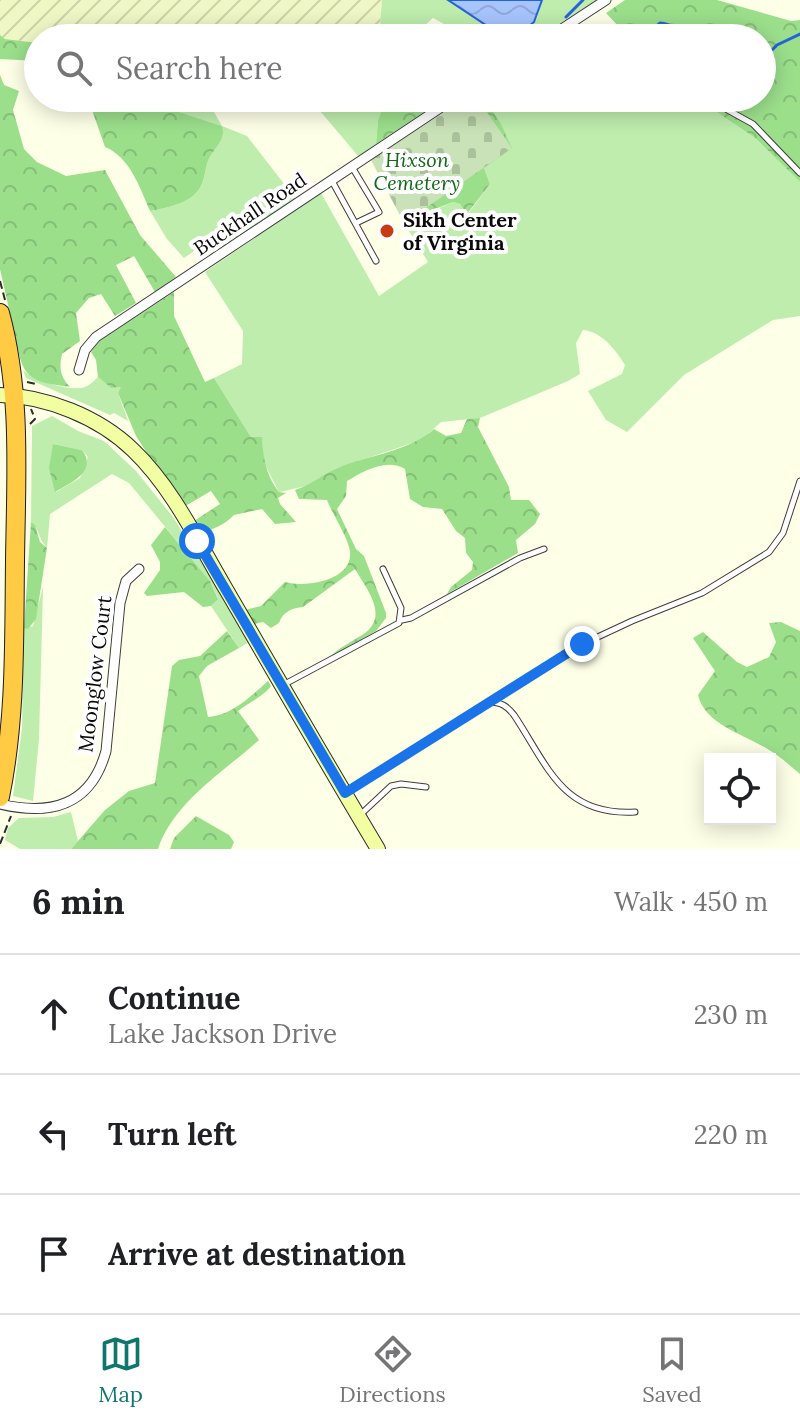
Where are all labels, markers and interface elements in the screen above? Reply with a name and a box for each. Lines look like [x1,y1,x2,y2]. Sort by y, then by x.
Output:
search box [24,24,776,112]
icon: search [52,46,96,90]
text: Search here [116,49,283,87]
park label: Hixson Cemetery [374,147,460,195]
street label: Buckhall Road [189,167,311,260]
place label: Sikh Center of Virginia [403,207,517,255]
marker: Sikh Center of Virginia [378,222,396,240]
route start [179,523,215,559]
street label: Moonglow Court [72,594,117,754]
route end [564,626,600,662]
map controls [704,753,776,825]
button: locate [704,753,776,825]
text: 6 min [32,880,125,923]
text: Walk · 450 m [614,885,768,918]
text: Continue [108,979,240,1017]
icon: ahead [32,992,76,1036]
text: 230 m [694,998,768,1031]
text: Lake Jackson Drive [108,1017,337,1050]
icon: left [32,1112,76,1156]
text: Turn left [108,1115,236,1153]
text: 220 m [694,1118,768,1151]
icon: arrive [32,1232,76,1276]
text: Arrive at destination [108,1235,406,1273]
tab: Map [98,1332,143,1408]
tab: Directions [339,1332,446,1408]
tab: Saved [642,1332,702,1408]

